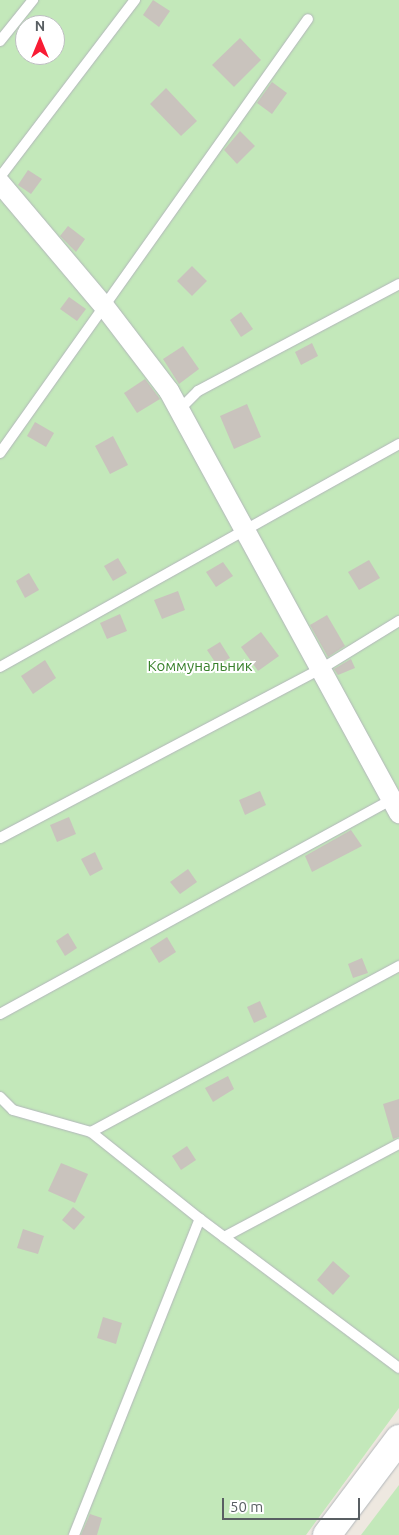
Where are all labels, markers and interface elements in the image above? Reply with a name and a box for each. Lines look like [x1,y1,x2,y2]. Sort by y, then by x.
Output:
north arrow [15,15,65,65]
text: N [35,18,45,34]
park label: Коммунальник [147,657,253,675]
scale bar [224,1488,362,1520]
text: 50 m [230,1498,263,1515]

